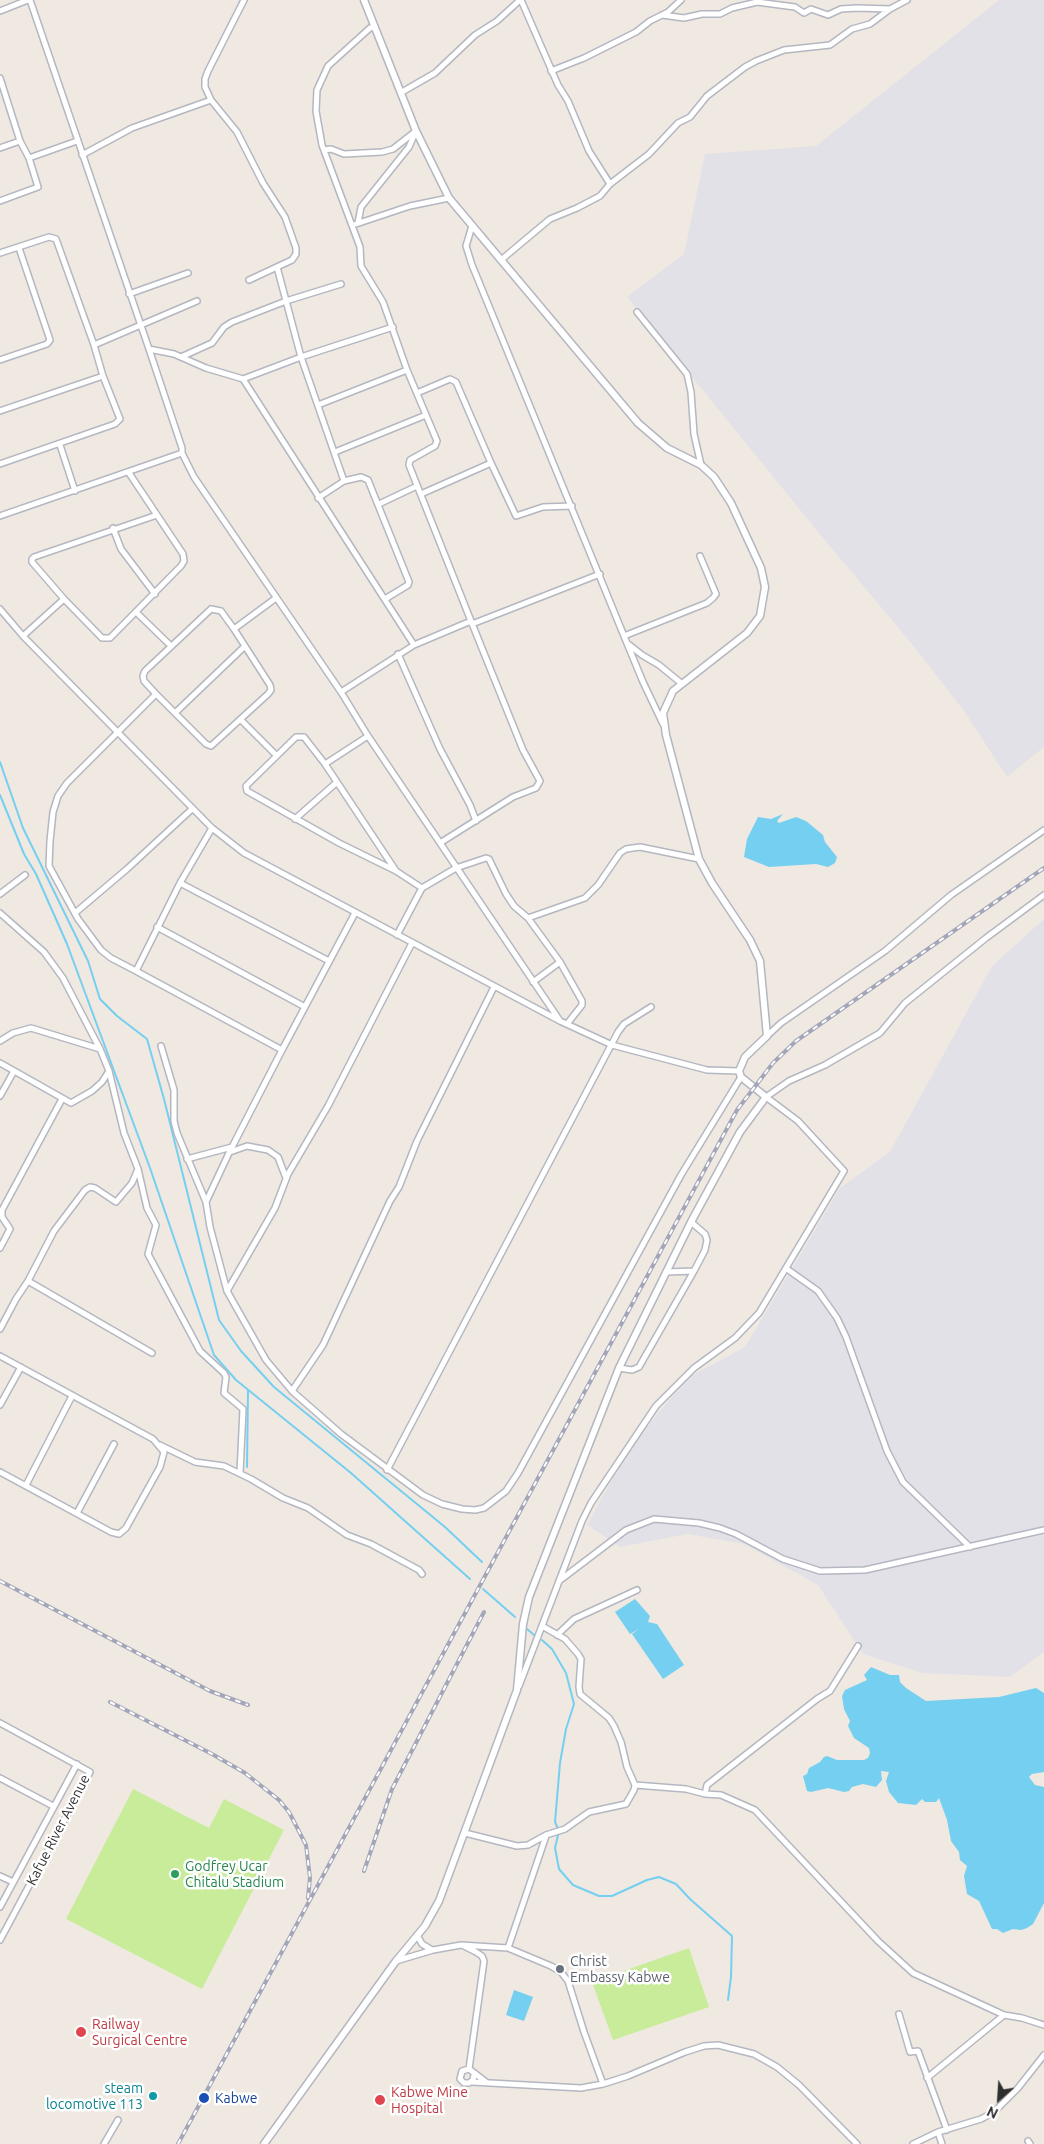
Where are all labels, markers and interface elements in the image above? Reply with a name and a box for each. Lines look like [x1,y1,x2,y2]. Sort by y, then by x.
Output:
street label: Kafue River Avenue [23,1772,93,1888]
place label: Godfrey Ucar Chitalu Stadium [185,1858,284,1890]
marker: Godfrey Ucar Chitalu Stadium [169,1868,181,1880]
place label: Christ Embassy Kabwe [570,1953,670,1985]
marker: Christ Embassy Kabwe [554,1963,566,1975]
place label: Railway Surgical Centre [92,2016,187,2048]
marker: Railway Surgical Centre [74,2025,88,2039]
north arrow [974,2074,1024,2124]
place label: steam locomotive 113 [46,2080,143,2112]
place label: Kabwe Mine Hospital [391,2084,468,2116]
marker: steam locomotive 113 [147,2090,159,2102]
place label: Kabwe [215,2090,257,2106]
marker: Kabwe [197,2091,211,2105]
marker: Kabwe Mine Hospital [373,2093,387,2107]
text: N [984,2103,1001,2122]

